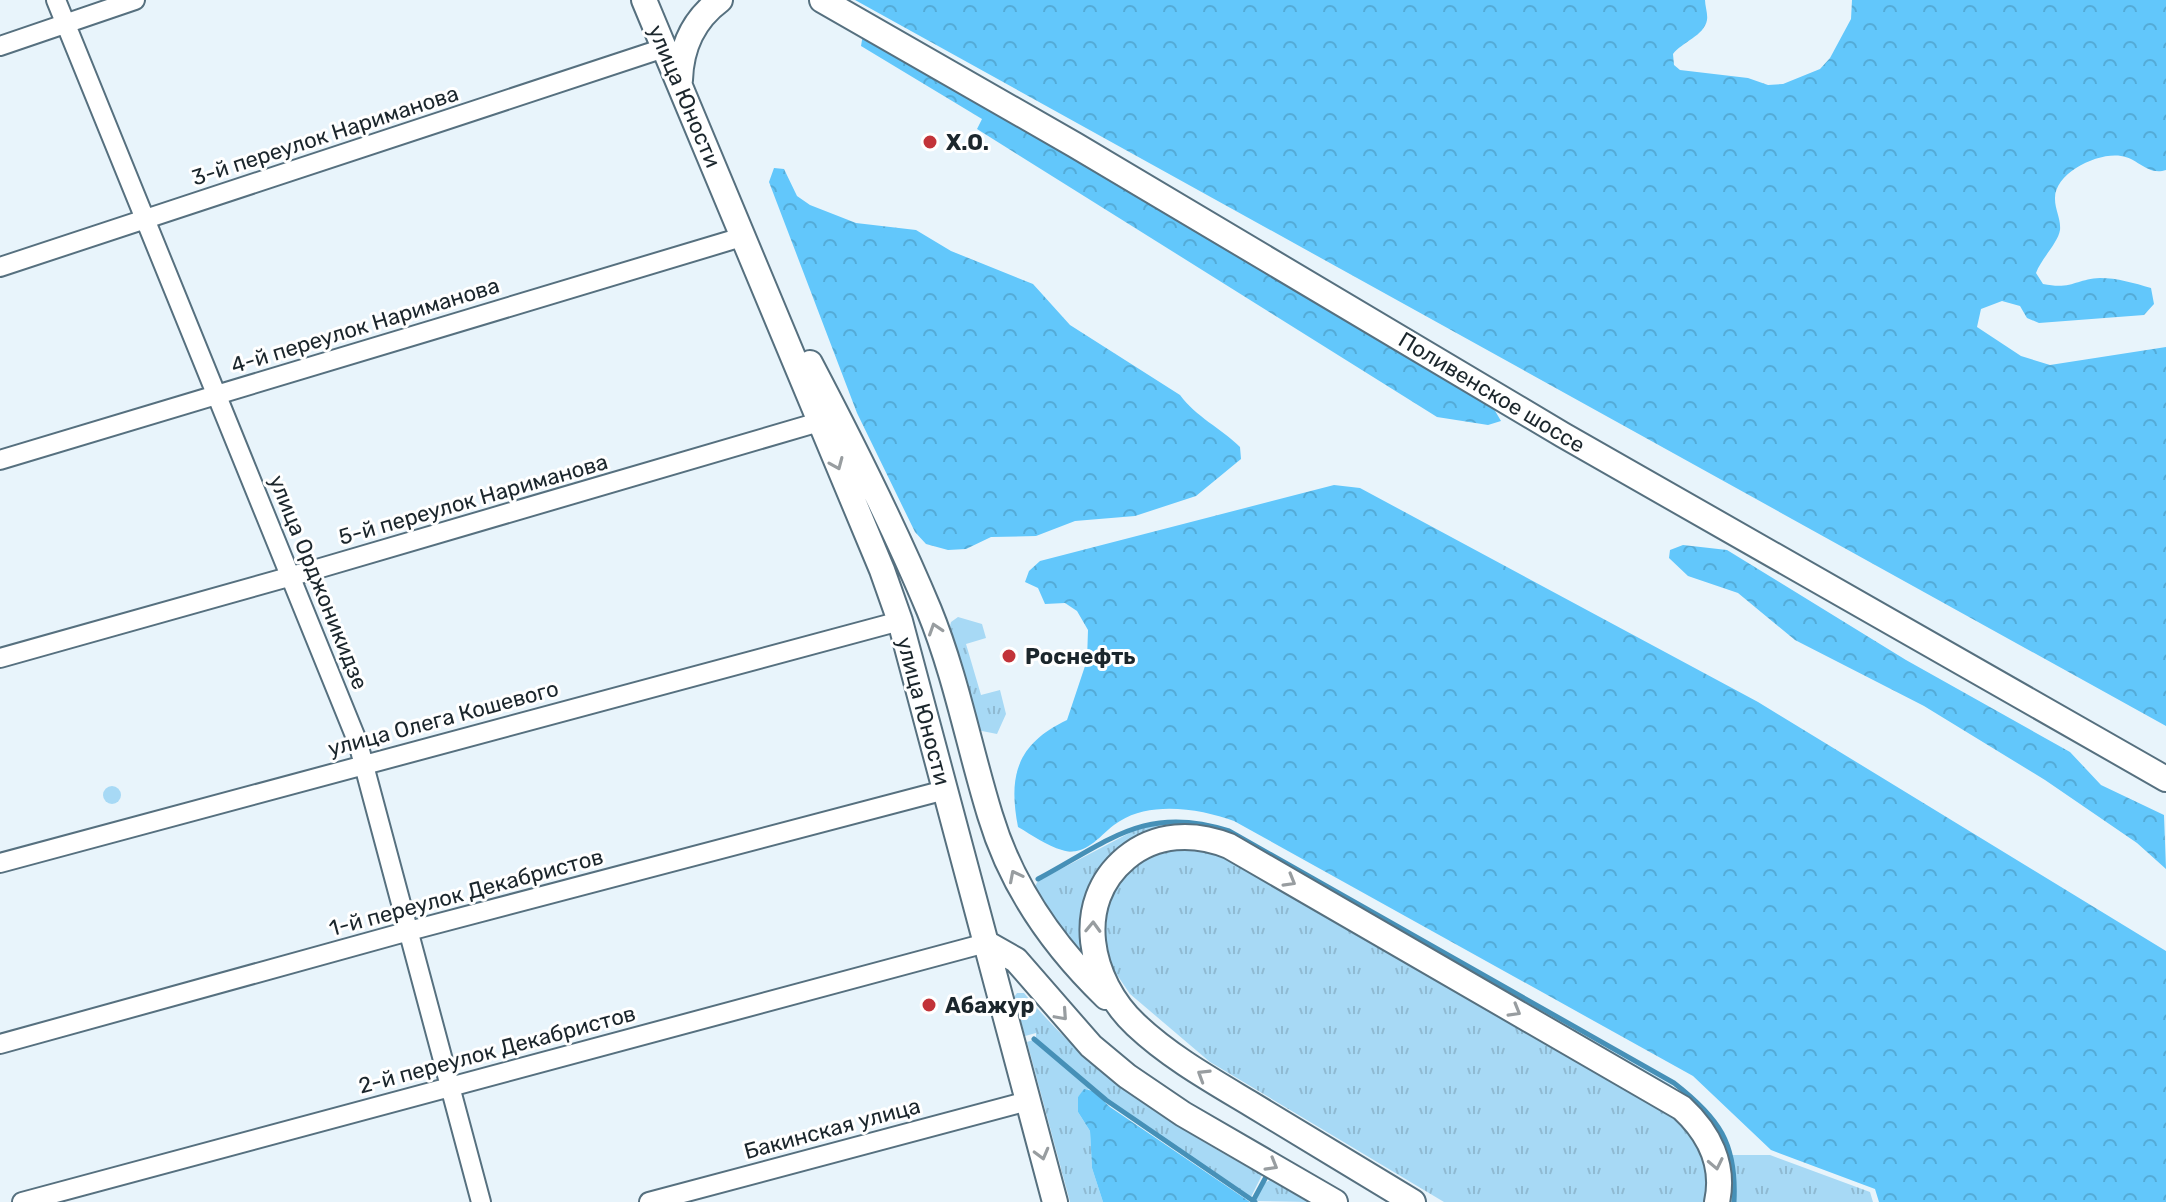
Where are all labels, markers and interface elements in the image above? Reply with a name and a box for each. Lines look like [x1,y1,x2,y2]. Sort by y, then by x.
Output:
street label: улица Юности [642,21,727,172]
street label: 3-й переулок Нариманова [188,80,462,191]
place label: Х.О. [946,129,989,156]
marker: Х.О. [921,133,939,151]
street label: 4-й переулок Нариманова [228,272,503,379]
street label: Поливенское шоссе [1394,326,1590,459]
street label: 5-й переулок Нариманова [335,448,611,551]
one-way arrow [828,456,844,470]
street label: улица Орджоникидзе [263,471,374,693]
one-way arrow [928,622,944,636]
street label: улица Юности [891,634,956,788]
place label: Роснефть [1025,643,1136,670]
marker: Роснефть [1000,647,1018,665]
street label: улица Олега Кошевого [325,675,561,762]
street label: 1-й переулок Декабристов [326,843,606,942]
one-way arrow [1009,869,1024,884]
one-way arrow [1281,871,1296,887]
one-way arrow [1084,920,1101,933]
place label: Абажур [945,992,1034,1019]
marker: Абажур [920,996,938,1014]
street label: 2-й переулок Декабристов [356,999,639,1099]
one-way arrow [1506,1001,1521,1017]
one-way arrow [1052,1005,1067,1020]
one-way arrow [1197,1069,1212,1084]
street label: Бакинская улица [741,1092,923,1165]
one-way arrow [1032,1146,1049,1160]
one-way arrow [1263,1155,1278,1171]
one-way arrow [1707,1157,1724,1170]

